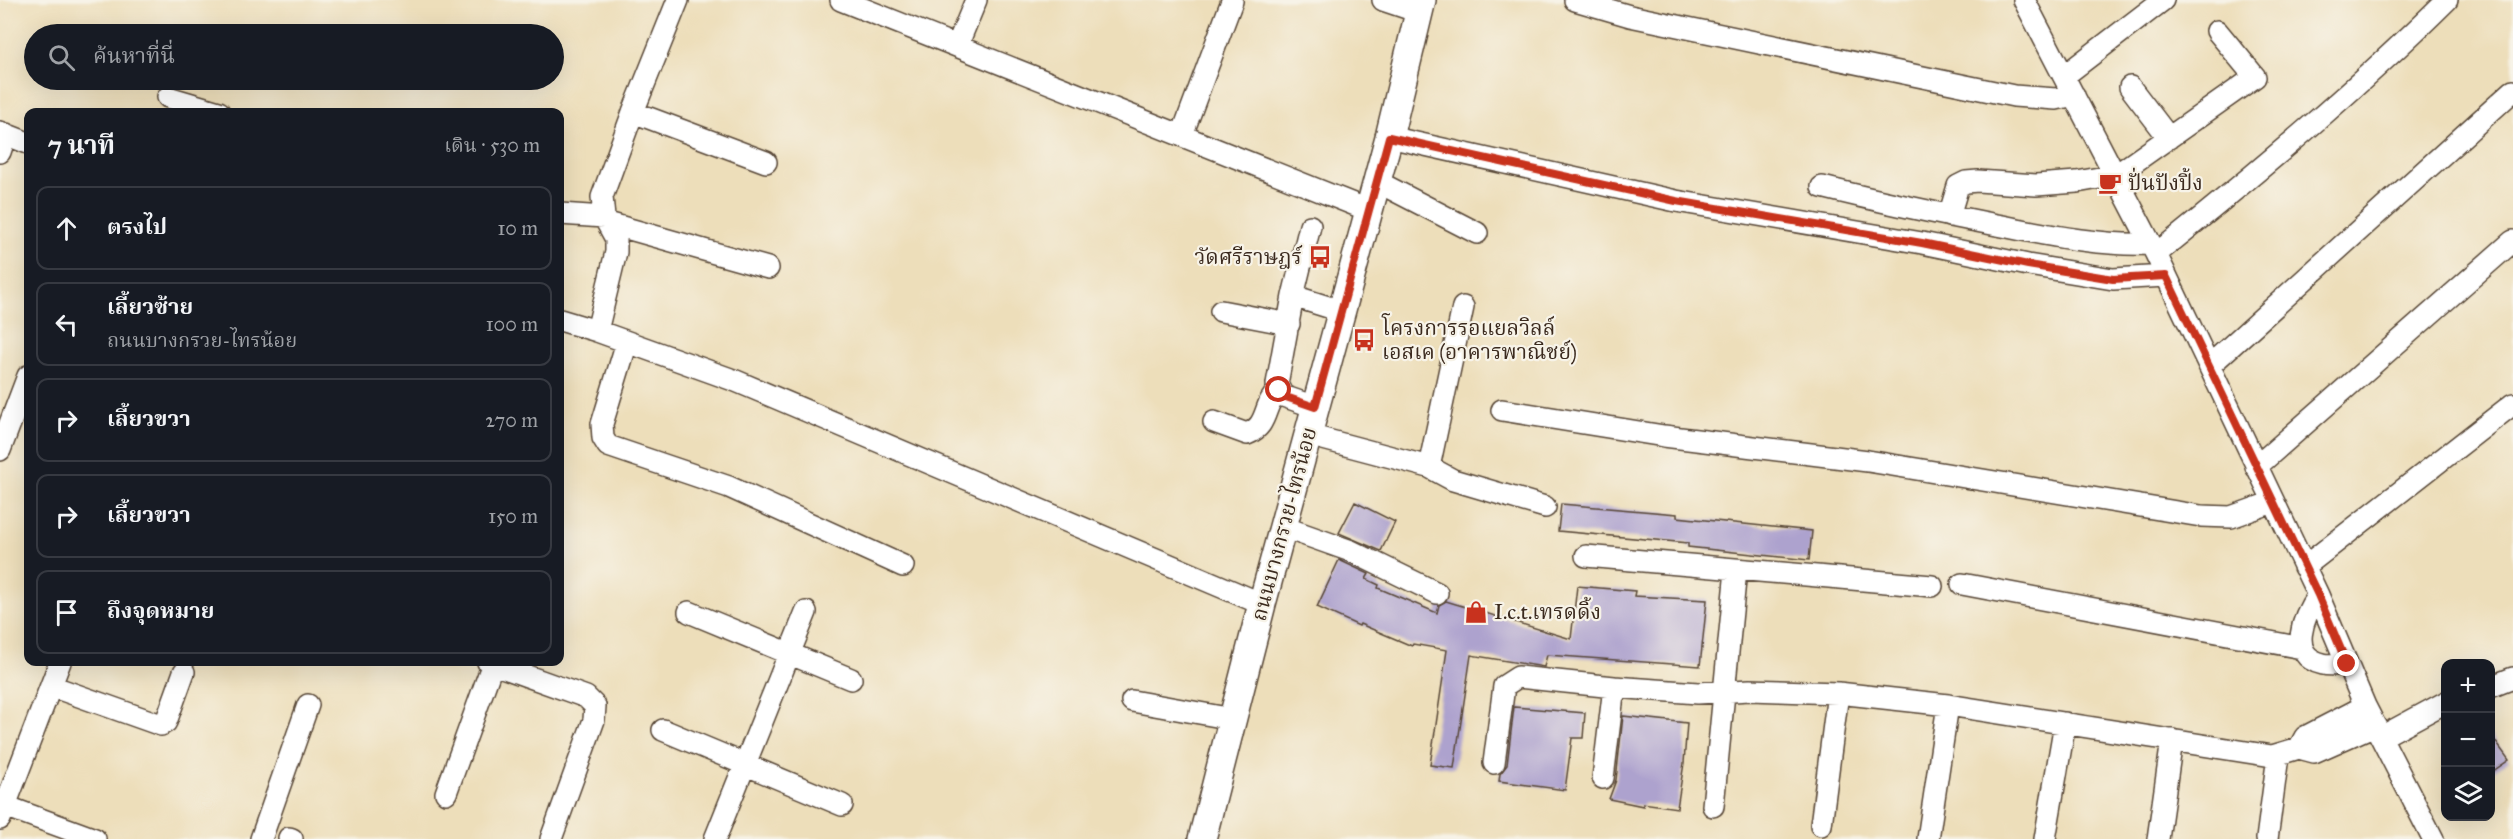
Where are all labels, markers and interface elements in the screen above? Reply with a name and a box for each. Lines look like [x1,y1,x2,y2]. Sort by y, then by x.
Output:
search box [24,24,564,90]
icon: search [45,41,78,74]
text: ค้นหาที่นี่ [93,42,175,69]
text: 7 นาที [48,129,115,161]
text: เดิน · 530 m [444,133,540,157]
place label: ปั่นปังปิ้ง [2128,167,2203,196]
cafe icon: ปั่นปังปิ้ง [2097,170,2123,196]
icon: ahead [50,212,83,245]
text: ตรงไป [107,213,167,240]
text: 10 m [497,216,538,240]
place label: วัดศรีราษฎร์ [1194,244,1303,270]
bus stop icon: วัดศรีราษฎร์ [1307,244,1333,270]
text: เลี้ยวซ้าย [107,293,193,320]
icon: left [50,308,83,341]
text: 100 m [486,312,538,336]
place label: โครงการรอแยลวิลล์ เอสเค (อาคารพาณิชย์) [1381,313,1577,365]
bus stop icon: โครงการรอแยลวิลล์ เอสเค (อาคารพาณิชย์) [1351,327,1377,353]
text: ถนนบางกรวย-ไทรน้อย [107,328,297,352]
route start [1265,376,1291,402]
icon: right [50,404,83,437]
text: เลี้ยวขวา [107,405,191,432]
text: 270 m [485,408,538,432]
street label: ถนนบางกรวย-ไทรน้อย [1244,424,1322,624]
icon: right [50,500,83,533]
text: เลี้ยวขวา [107,501,191,528]
text: 150 m [488,504,538,528]
icon: arrive [50,596,83,629]
place label: I.c.t.เทรดดิ้ง [1494,596,1601,625]
text: ถึงจุดหมาย [107,597,214,624]
shop icon: I.c.t.เทรดดิ้ง [1463,599,1489,625]
route end [2333,650,2359,676]
map controls [2441,659,2495,821]
button: + [2441,659,2495,713]
button: − [2441,713,2495,767]
button: layers [2441,767,2495,821]

